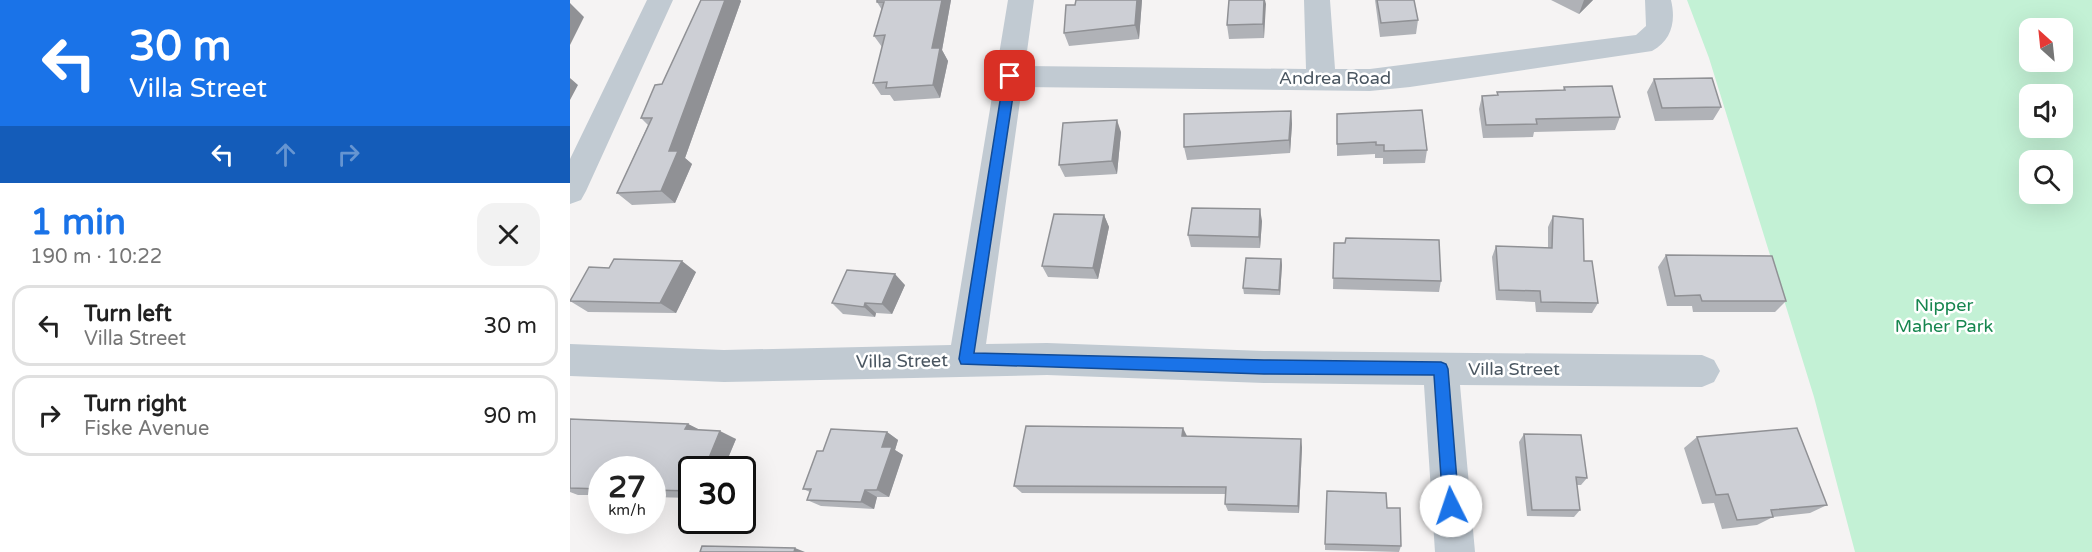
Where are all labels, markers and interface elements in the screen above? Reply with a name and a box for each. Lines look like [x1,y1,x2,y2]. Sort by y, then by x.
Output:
north arrow [2019,18,2073,72]
map controls [2019,18,2073,204]
text: 30 m [129,21,231,72]
icon: left [30,24,108,102]
pin [984,50,1035,101]
icon: arrive [993,59,1026,92]
street label: Andrea Road [1279,67,1391,89]
text: Villa Street [129,72,267,105]
button: sound [2019,84,2073,138]
icon: left [206,138,239,171]
icon: ahead [269,138,302,171]
icon: right [332,138,365,171]
button: search [2019,150,2073,204]
text: 1 min [30,201,126,244]
button: close [477,203,540,266]
text: 190 m · 10:22 [30,245,162,269]
park label: Nipper Maher Park [1895,294,1994,337]
text: Turn left [84,301,172,327]
icon: left [33,309,66,342]
text: 30 m [483,313,537,339]
text: Villa Street [84,327,186,351]
street label: Villa Street [856,349,948,373]
street label: Villa Street [1468,358,1560,380]
text: Turn right [84,391,186,417]
icon: right [33,399,66,432]
text: 90 m [483,403,537,429]
text: Fiske Avenue [84,417,209,441]
speed limit sign: 30 [678,456,756,534]
text: 27 [608,469,646,506]
position arrow [1419,474,1483,538]
text: km/h [608,501,646,519]

